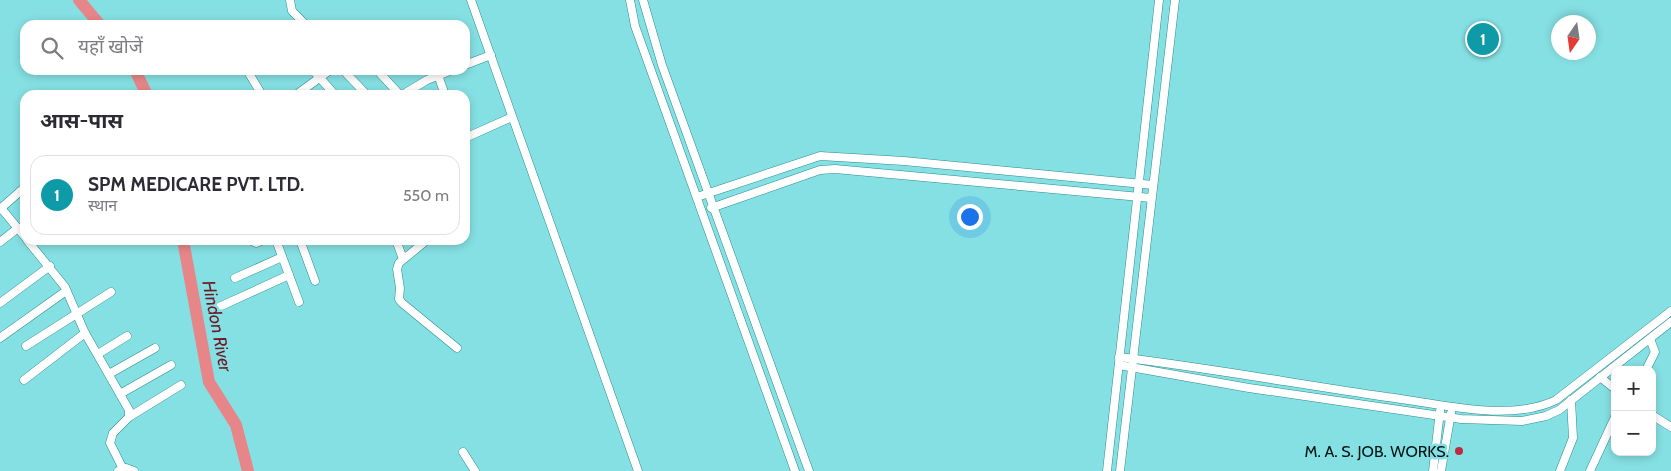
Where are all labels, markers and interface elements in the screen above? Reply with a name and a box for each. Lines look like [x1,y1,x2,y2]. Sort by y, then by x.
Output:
north arrow [1551,15,1596,60]
search box [20,20,470,75]
pin: 1 [1467,20,1499,58]
icon: search [38,34,66,62]
text: यहाँ खोजें [78,35,143,58]
text: आस-पास [40,108,123,133]
text: SPM MEDICARE PVT. LTD. [88,173,304,196]
text: 1 [54,186,60,205]
text: 550 m [403,186,449,205]
text: स्थान [88,196,117,215]
your location [957,204,983,230]
water label: Hindon River [197,279,237,375]
map controls [1611,366,1656,456]
button: + [1611,366,1656,411]
button: − [1611,411,1656,456]
place label: M. A. S. JOB. WORKS. [1305,442,1449,461]
marker: M. A. S. JOB. WORKS. [1453,445,1465,457]

